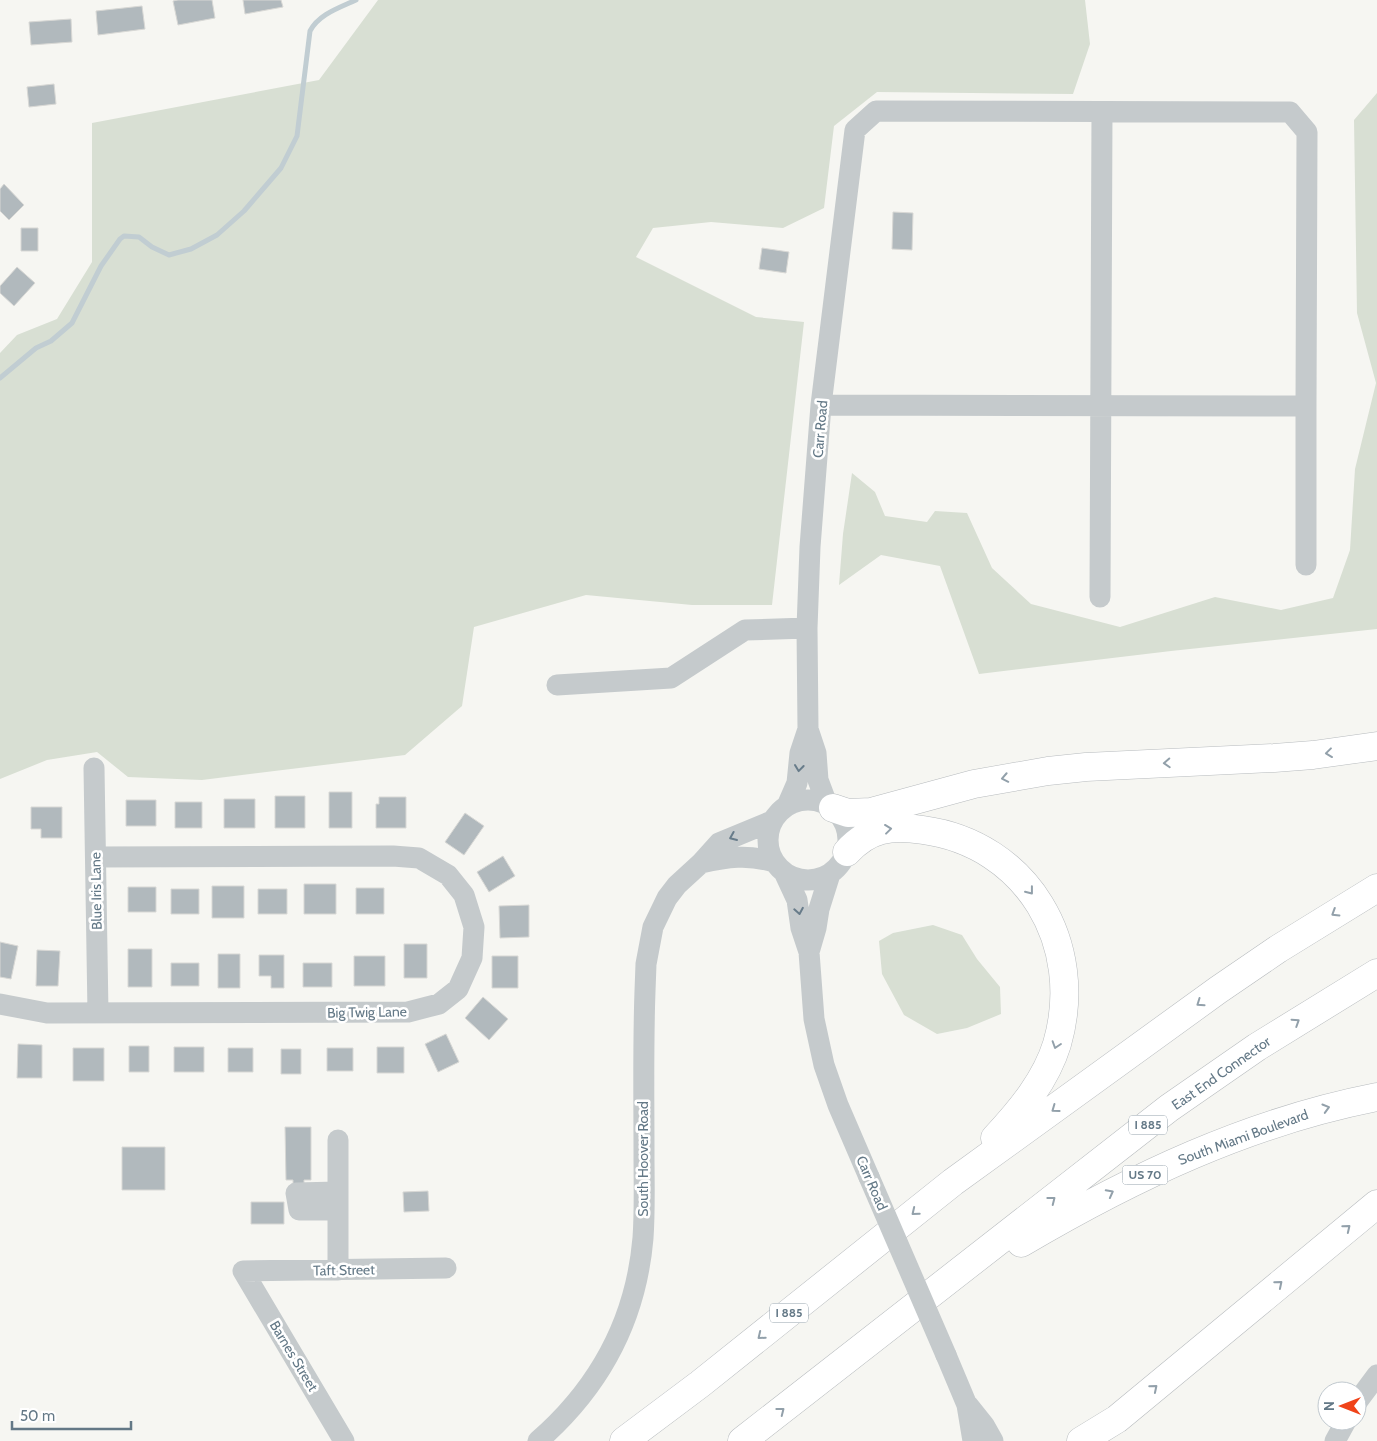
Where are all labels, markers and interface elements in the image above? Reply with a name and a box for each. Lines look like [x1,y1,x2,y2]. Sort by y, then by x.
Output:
street label: Carr Road [809,399,831,459]
one-way arrow [1324,747,1333,757]
one-way arrow [1162,757,1170,768]
one-way arrow [794,764,805,772]
one-way arrow [1001,772,1009,782]
one-way arrow [884,824,892,835]
one-way arrow [729,830,738,841]
street label: Blue Iris Lane [86,852,106,930]
one-way arrow [1024,885,1033,895]
one-way arrow [1331,906,1340,916]
one-way arrow [793,907,803,916]
one-way arrow [1196,997,1206,1006]
street label: Big Twig Lane [327,1002,407,1022]
one-way arrow [1291,1019,1300,1028]
street label: East End Connector [1168,1032,1274,1114]
one-way arrow [1052,1040,1062,1049]
street label: South Hoover Road [634,1101,652,1217]
one-way arrow [1051,1103,1060,1112]
one-way arrow [1322,1103,1331,1114]
street label: South Miami Boulevard [1175,1105,1311,1169]
road number: I 885 [1129,1116,1167,1134]
street label: Carr Road [852,1153,892,1213]
road number: US 70 [1122,1166,1168,1184]
one-way arrow [1105,1189,1114,1199]
one-way arrow [1046,1198,1055,1206]
one-way arrow [912,1207,921,1215]
one-way arrow [1341,1226,1350,1234]
street label: Taft Street [313,1260,375,1280]
one-way arrow [1273,1281,1282,1289]
road number: I 885 [770,1304,808,1322]
street label: Barnes Street [266,1317,322,1395]
one-way arrow [758,1330,767,1338]
north arrow [1317,1381,1367,1431]
one-way arrow [1149,1384,1158,1393]
scale bar [12,1398,131,1430]
text: N [1320,1401,1338,1411]
text: 50 m [20,1407,55,1425]
one-way arrow [775,1409,784,1417]

